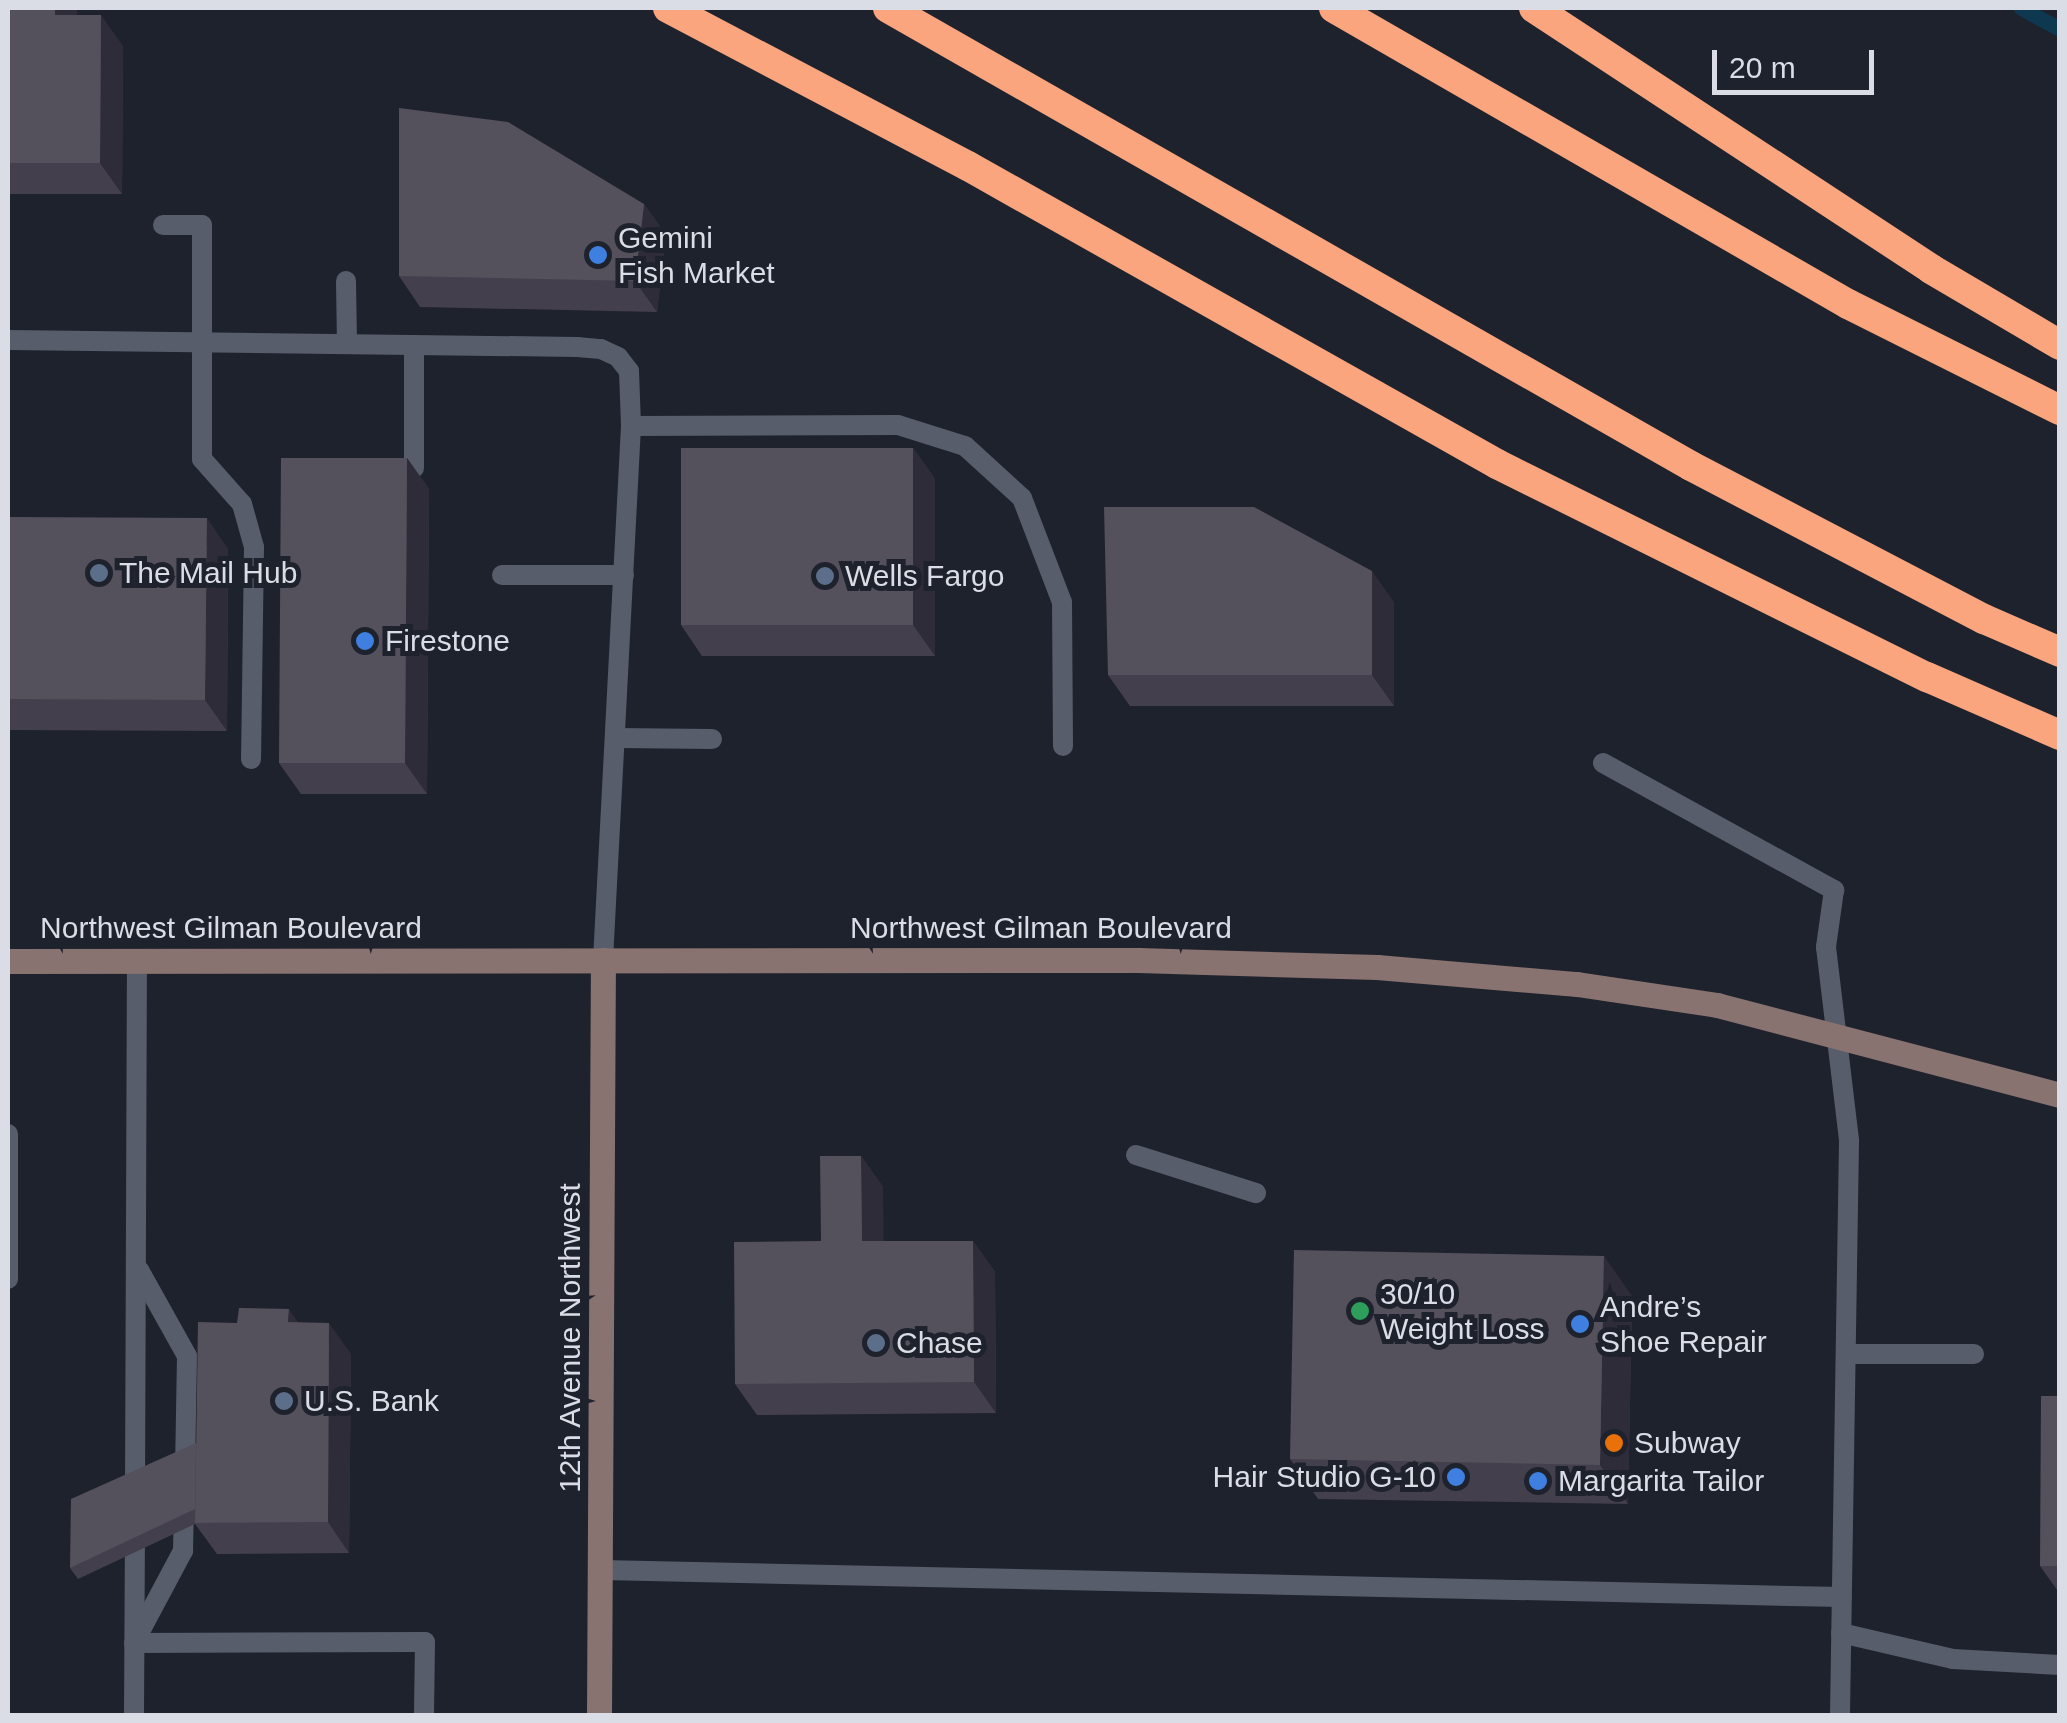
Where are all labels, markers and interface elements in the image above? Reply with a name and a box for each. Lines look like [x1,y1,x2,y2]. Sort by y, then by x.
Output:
scale bar [1717,30,1880,92]
text: 20 m [1729,51,1796,84]
place label: Gemini Fish Market [618,220,775,290]
marker: Gemini Fish Market [587,244,609,266]
place label: The Mail Hub [119,555,297,591]
place label: Wells Fargo [845,558,1004,594]
marker: The Mail Hub [88,562,110,584]
marker: Wells Fargo [814,565,836,587]
place label: Firestone [385,623,510,659]
marker: Firestone [354,630,376,652]
street label: Northwest Gilman Boulevard [40,910,422,946]
street label: Northwest Gilman Boulevard [850,910,1232,946]
street label: 12th Avenue Northwest [552,1182,588,1494]
place label: 30/10 Weight Loss [1380,1276,1545,1346]
place label: Andre’s Shoe Repair [1600,1289,1767,1360]
marker: 30/10 Weight Loss [1349,1300,1371,1322]
marker: Andre’s Shoe Repair [1569,1313,1591,1335]
place label: Chase [896,1325,983,1361]
marker: Chase [865,1332,887,1354]
place label: U.S. Bank [304,1383,439,1419]
marker: U.S. Bank [273,1390,295,1412]
place label: Subway [1634,1425,1741,1461]
marker: Subway [1603,1432,1625,1454]
place label: Hair Studio G-10 [1213,1459,1436,1495]
place label: Margarita Tailor [1558,1463,1765,1499]
marker: Hair Studio G-10 [1445,1466,1467,1488]
marker: Margarita Tailor [1527,1470,1549,1492]

